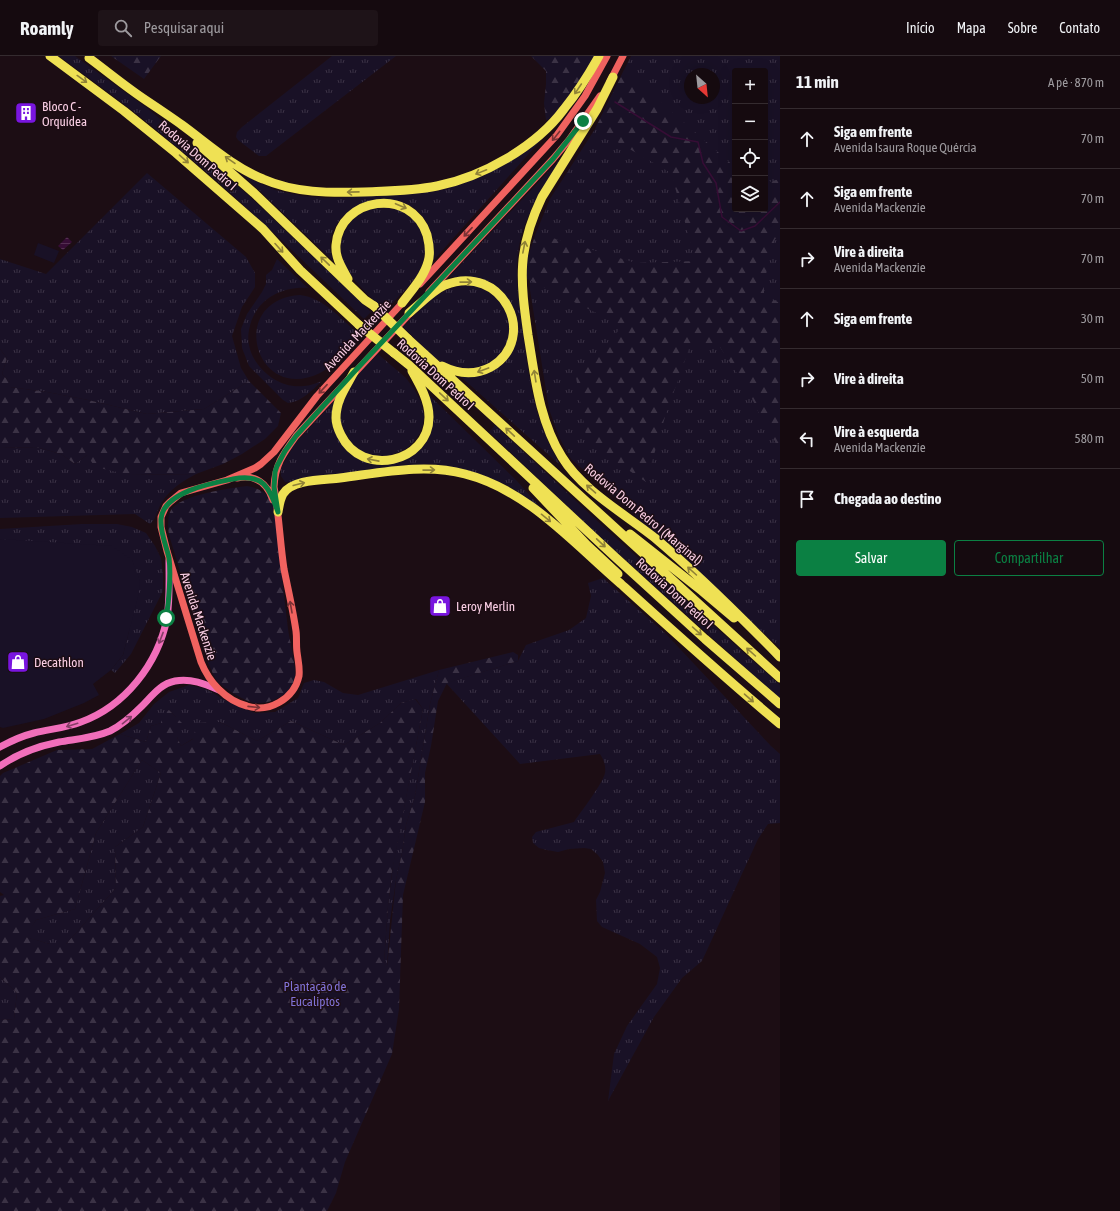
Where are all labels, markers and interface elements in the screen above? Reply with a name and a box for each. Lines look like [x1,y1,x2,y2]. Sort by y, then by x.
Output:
search box [98,10,378,46]
text: Roamly [20,17,74,39]
icon: search [112,17,134,39]
text: Pesquisar aqui [144,19,224,36]
text: Início [906,20,935,36]
text: Mapa [957,20,986,36]
text: Sobre [1008,20,1037,36]
text: Contato [1059,20,1100,36]
north arrow [684,68,720,104]
map controls [732,68,768,212]
button: + [732,68,768,104]
text: 11 min [796,72,839,92]
one-way arrow [76,75,87,83]
text: A pé · 870 m [1048,75,1104,90]
one-way arrow [574,83,582,94]
place label: Bloco C - Orquídea [42,99,87,129]
building icon: Bloco C - Orquídea [13,100,39,126]
button: − [732,104,768,140]
route end [574,112,592,130]
street label: Rodovia Dom Pedro I [155,117,240,193]
text: Siga em frente [834,123,912,140]
icon: ahead [796,128,818,150]
one-way arrow [552,130,560,141]
text: 70 m [1081,131,1104,146]
button: locate [732,140,768,176]
text: Avenida Isaura Roque Quércia [834,140,977,155]
one-way arrow [179,155,189,164]
one-way arrow [225,156,236,164]
one-way arrow [475,169,487,176]
button: layers [732,176,768,212]
text: Siga em frente [834,183,912,200]
one-way arrow [347,188,360,196]
icon: ahead [796,188,818,210]
text: 70 m [1081,191,1104,206]
text: Avenida Mackenzie [834,200,926,215]
one-way arrow [394,203,406,210]
one-way arrow [464,227,473,237]
one-way arrow [521,241,529,254]
one-way arrow [274,242,283,252]
text: Vire à direita [834,243,904,260]
icon: right [796,248,818,270]
text: 70 m [1081,251,1104,266]
one-way arrow [320,256,330,265]
text: Avenida Mackenzie [834,260,926,275]
one-way arrow [459,278,472,285]
street label: Avenida Mackenzie [321,297,394,374]
icon: ahead [796,308,818,330]
text: Siga em frente [834,310,912,327]
text: 30 m [1081,311,1104,326]
street label: Rodovia Dom Pedro I [394,336,477,413]
one-way arrow [478,366,490,374]
icon: right [796,368,818,390]
one-way arrow [531,370,539,383]
text: Vire à direita [834,370,904,387]
text: 50 m [1081,371,1104,386]
one-way arrow [319,384,328,394]
one-way arrow [439,393,449,402]
text: Vire à esquerda [834,423,919,440]
one-way arrow [505,427,515,437]
icon: left [796,428,818,450]
text: 580 m [1075,431,1104,446]
text: Avenida Mackenzie [834,440,926,455]
one-way arrow [367,456,380,464]
street label: Rodovia Dom Pedro I (Marginal) [582,461,706,568]
one-way arrow [422,466,435,474]
one-way arrow [293,479,306,487]
one-way arrow [586,485,597,494]
icon: arrive [796,488,818,510]
text: Chegada ao destino [834,490,942,507]
one-way arrow [541,514,552,522]
one-way arrow [596,538,606,548]
button: Salvar [796,540,946,576]
button: Compartilhar [954,540,1104,576]
street label: Rodovia Dom Pedro I [633,555,716,632]
one-way arrow [687,567,697,576]
street label: Avenida Mackenzie [177,570,220,662]
shop icon: Leroy Merlin [427,593,453,619]
place label: Leroy Merlin [456,599,515,614]
one-way arrow [287,601,295,614]
route start [157,609,175,627]
one-way arrow [691,626,701,635]
one-way arrow [157,632,165,644]
one-way arrow [746,647,756,656]
shop icon: Decathlon [5,649,31,675]
place label: Decathlon [34,655,84,670]
one-way arrow [744,693,754,702]
one-way arrow [247,703,260,710]
one-way arrow [121,715,132,724]
one-way arrow [65,722,78,729]
park label: Plantação de Eucaliptos [284,979,346,1009]

